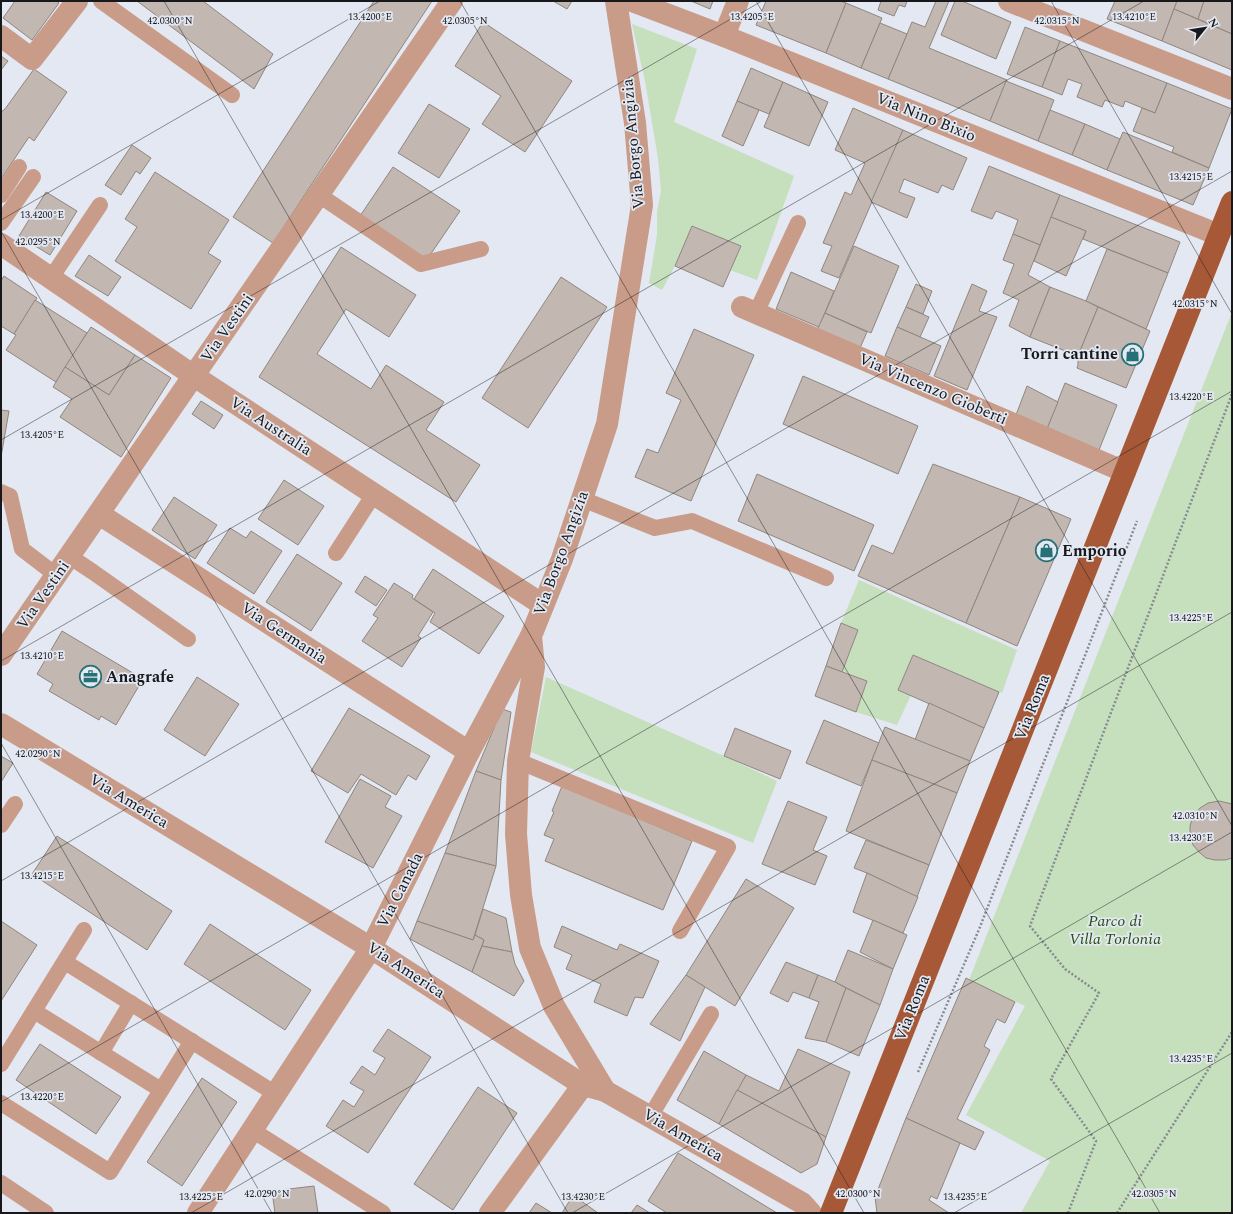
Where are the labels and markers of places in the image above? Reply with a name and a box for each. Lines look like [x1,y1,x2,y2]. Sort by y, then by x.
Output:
shop icon: Torri cantine [1120,341,1146,367]
place label: Torri cantine [1021,342,1118,366]
shop icon: Emporio [1034,538,1060,564]
place label: Emporio [1062,539,1127,563]
office icon: Anagrafe [77,664,103,690]
place label: Anagrafe [106,665,174,689]

